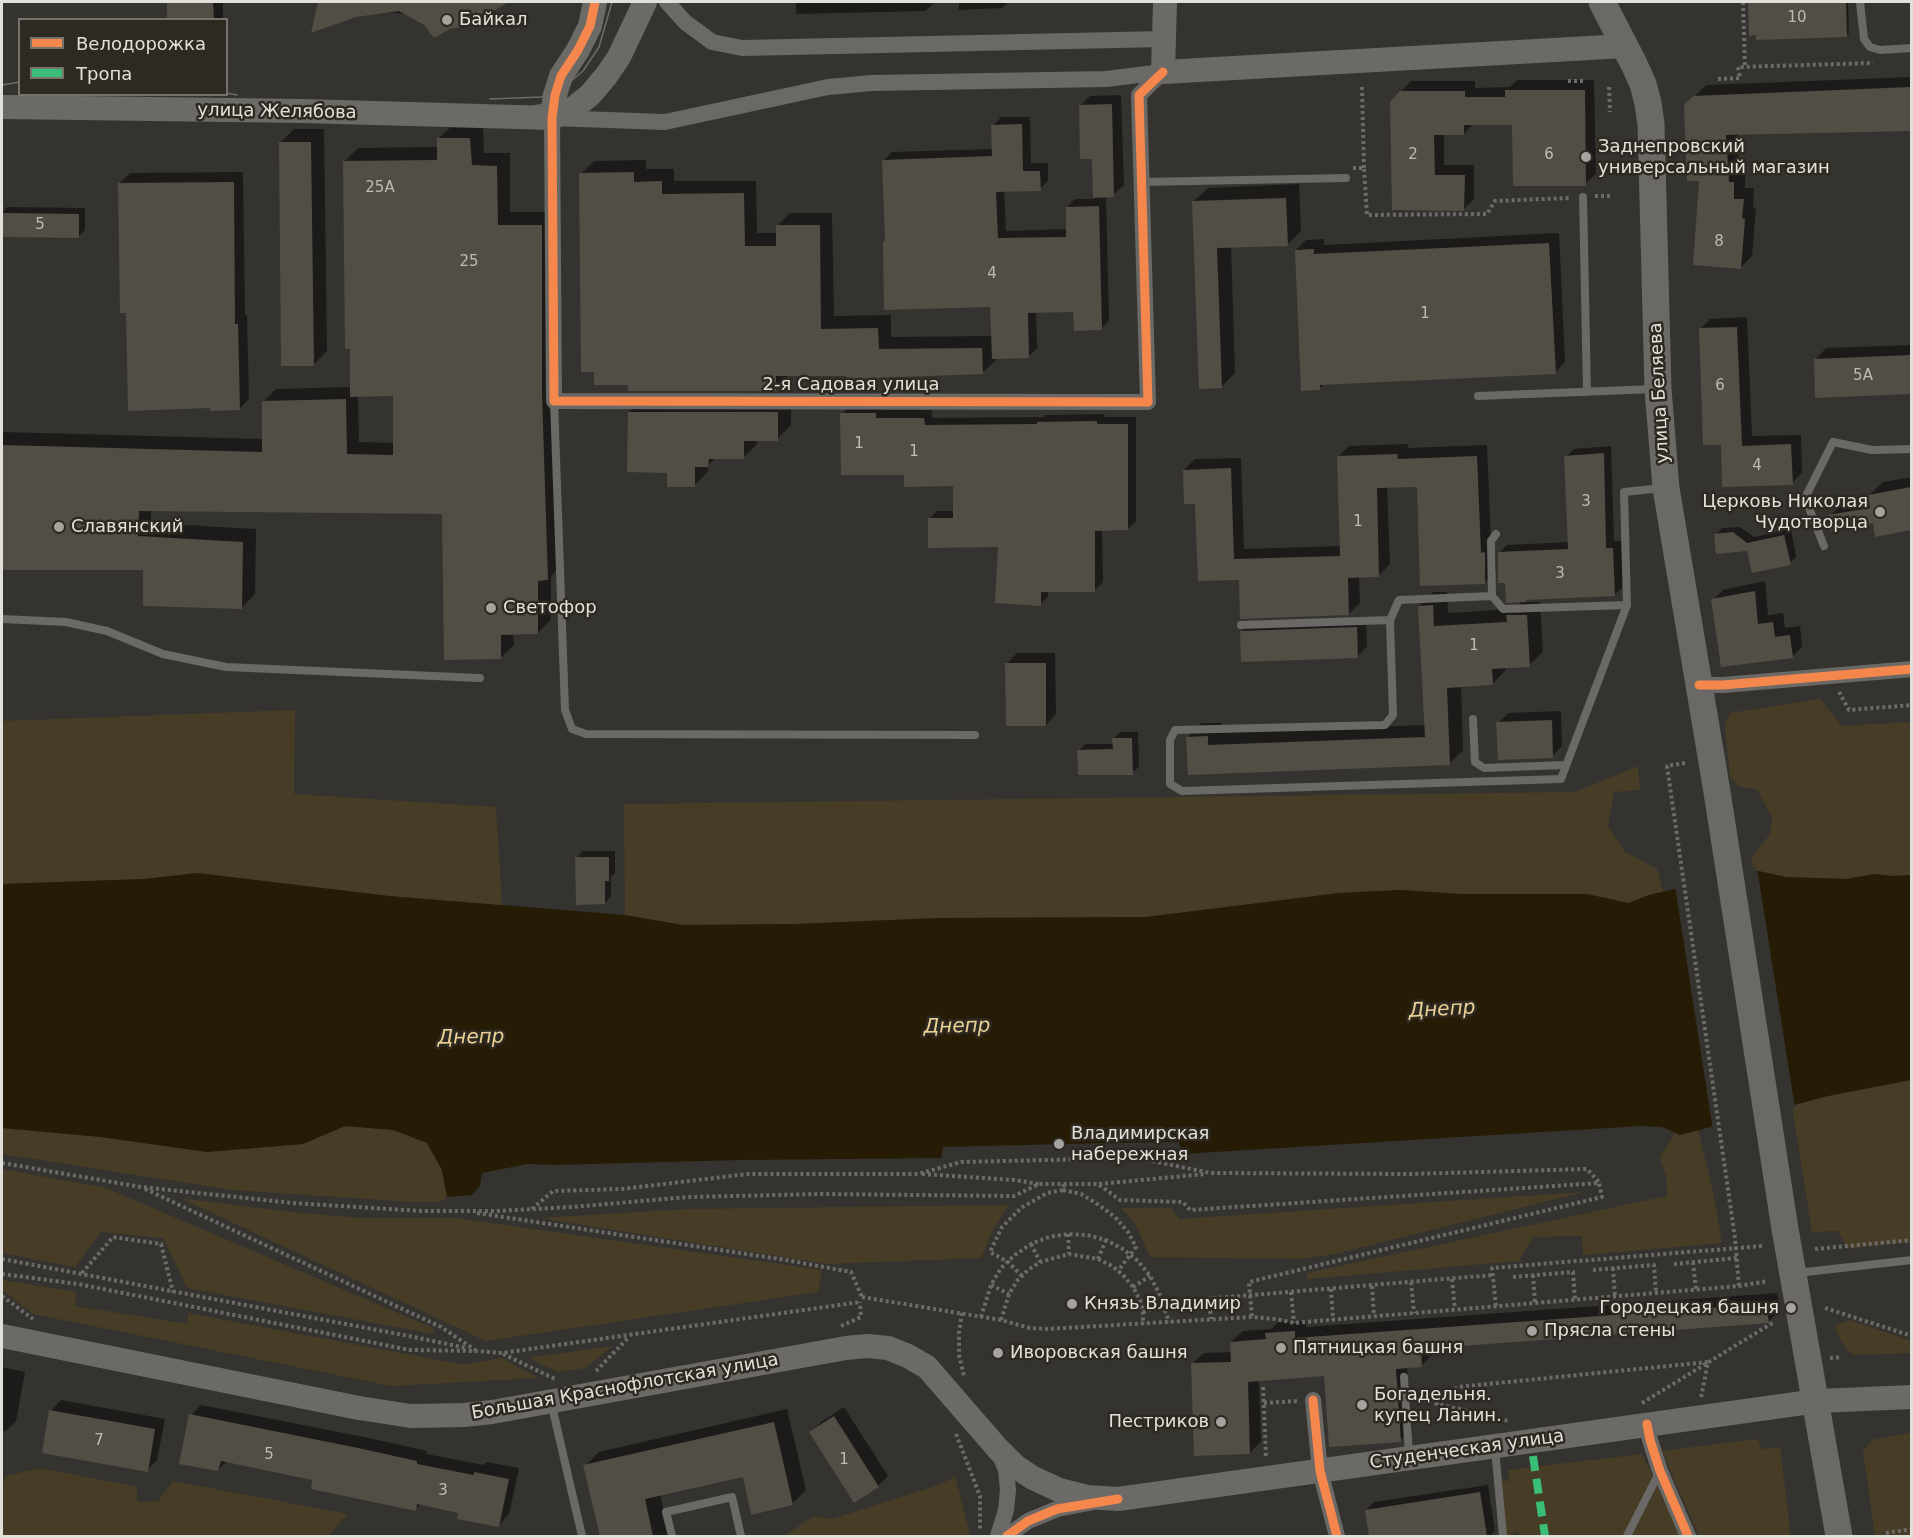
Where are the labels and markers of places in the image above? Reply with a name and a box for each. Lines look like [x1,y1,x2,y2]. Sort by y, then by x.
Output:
place label: Байкал [459,9,527,31]
marker: Байкал [440,13,454,27]
place label: Заднепровский универсальный магазин [1598,136,1830,178]
marker: Заднепровский универсальный магазин [1579,150,1593,164]
place label: Церковь Николая Чудотворца [1702,491,1868,534]
marker: Церковь Николая Чудотворца [1873,505,1887,519]
place label: Славянский [71,516,183,538]
marker: Славянский [52,520,66,534]
place label: Светофор [503,597,597,619]
marker: Светофор [484,601,498,615]
place label: Владимирская набережная [1071,1123,1209,1166]
marker: Владимирская набережная [1052,1137,1066,1151]
place label: Князь Владимир [1084,1293,1241,1315]
marker: Князь Владимир [1065,1297,1079,1311]
place label: Городецкая башня [1599,1297,1779,1319]
marker: Городецкая башня [1784,1301,1798,1315]
place label: Прясла стены [1544,1320,1675,1342]
marker: Прясла стены [1525,1324,1539,1338]
place label: Пятницкая башня [1293,1337,1463,1359]
marker: Пятницкая башня [1274,1341,1288,1355]
place label: Иворовская башня [1010,1342,1188,1364]
marker: Иворовская башня [991,1346,1005,1360]
place label: Богадельня. купец Ланин. [1374,1384,1502,1426]
marker: Богадельня. купец Ланин. [1355,1398,1369,1412]
place label: Пестриков [1108,1411,1209,1433]
marker: Пестриков [1214,1415,1228,1429]

